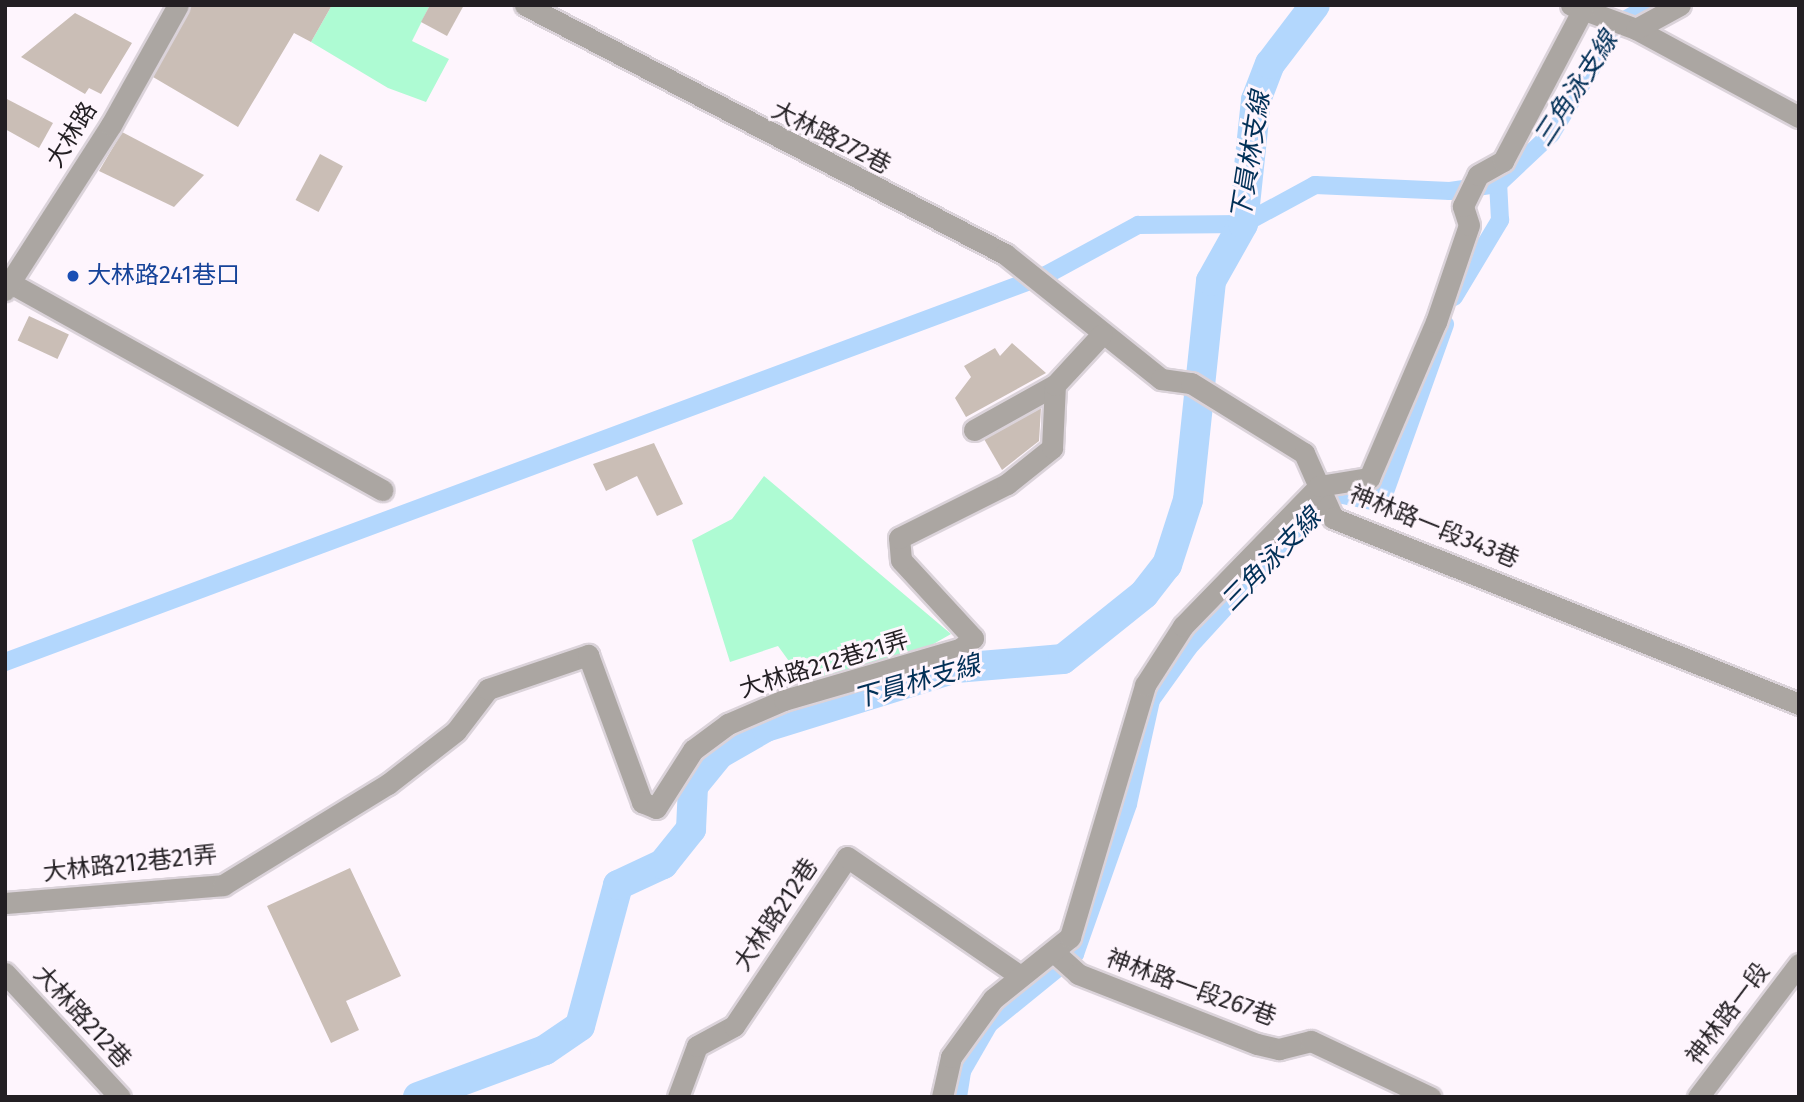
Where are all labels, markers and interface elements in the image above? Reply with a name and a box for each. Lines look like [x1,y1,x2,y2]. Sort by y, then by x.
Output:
water label: 三角泳支線 [1528,26,1624,152]
water label: 下員林支線 [1225,89,1277,223]
street label: 大林路272巷 [767,96,895,180]
street label: 大林路 [41,97,103,173]
place label: 大林路241巷口 [87,262,240,290]
marker: 大林路241巷口 [65,268,81,284]
street label: 神林路一段343巷 [1345,480,1523,574]
water label: 三角泳支線 [1215,502,1327,618]
street label: 大林路212巷21弄 [736,626,912,704]
water label: 下員林支線 [850,649,984,715]
street label: 大林路212巷21弄 [41,841,219,887]
street label: 大林路212巷 [728,853,824,977]
street label: 神林路一段267巷 [1102,944,1280,1032]
street label: 神林路一段 [1680,957,1776,1071]
street label: 大林路212巷 [27,960,137,1074]

